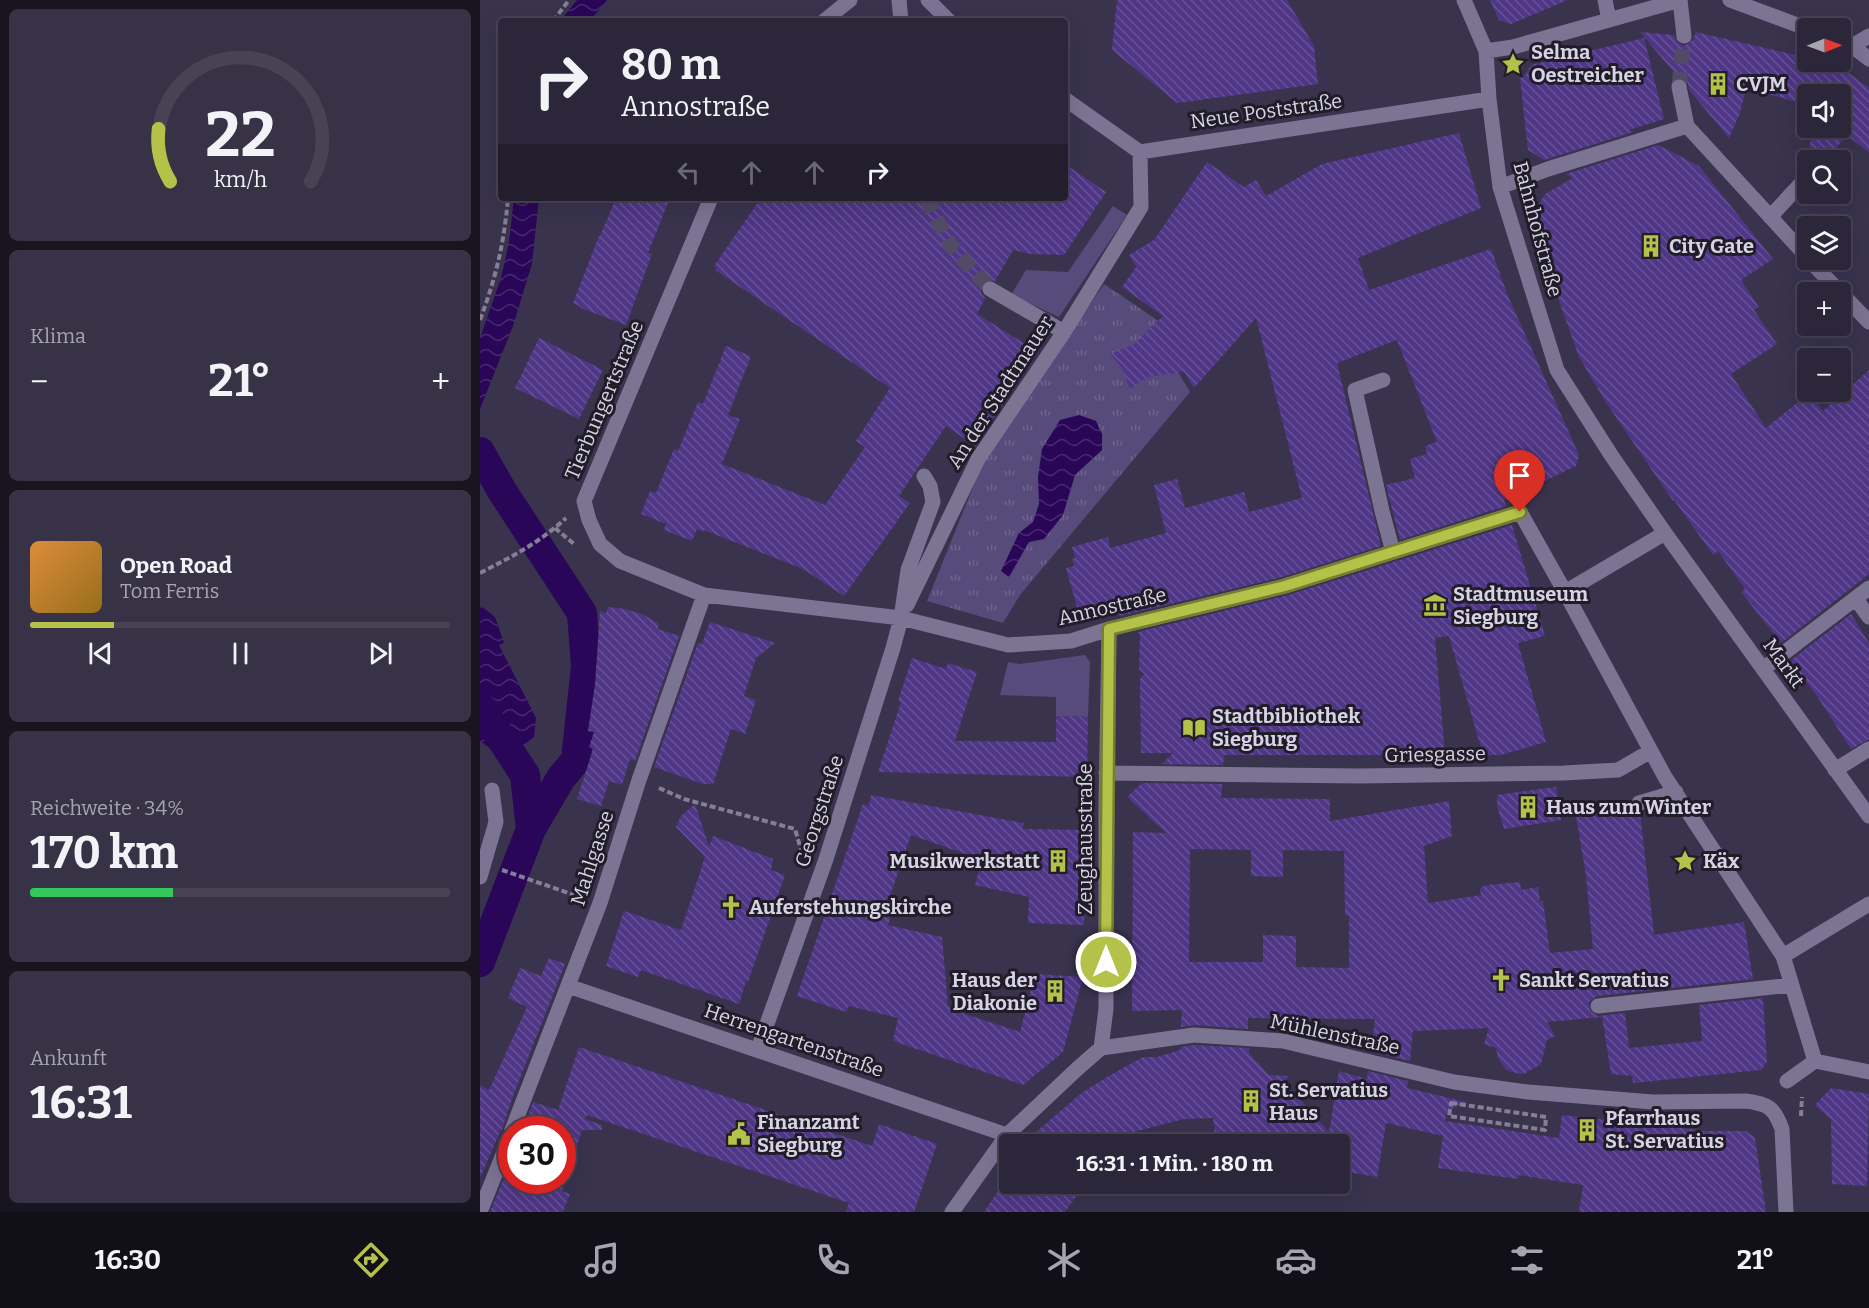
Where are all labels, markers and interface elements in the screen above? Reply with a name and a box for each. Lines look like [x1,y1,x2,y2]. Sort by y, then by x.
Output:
north arrow [1797,18,1851,72]
map controls [1797,18,1851,402]
text: 80 m [621,40,721,90]
place label: Selma Oestreicher [1531,40,1645,87]
icon: right [522,42,600,120]
place icon: Selma Oestreicher [1500,51,1526,77]
building icon: CVJM [1705,71,1731,97]
place label: CVJM [1736,72,1787,96]
button: sound [1797,84,1851,138]
street label: Neue Poststraße [1188,88,1344,134]
text: Annostraße [621,91,770,123]
text: 22 [205,98,275,173]
button: search [1797,150,1851,204]
icon: left [672,156,705,189]
icon: ahead [735,156,768,189]
icon: ahead [798,156,831,189]
icon: right [861,156,894,189]
street label: Bahnhofstraße [1508,159,1568,299]
text: km/h [213,167,267,193]
button: layers [1797,216,1851,270]
building icon: City Gate [1638,233,1664,259]
place label: City Gate [1669,234,1754,258]
button: + [1797,282,1851,336]
street label: An der Stadtmauer [942,311,1058,473]
street label: Tierbungertstraße [560,317,648,483]
text: Klima [30,324,86,348]
button: − [1797,348,1851,402]
text: 21° [208,354,271,408]
text: − [30,362,48,402]
text: + [431,362,450,402]
pin [1494,450,1545,512]
icon: arrive [1503,459,1536,492]
text: Open Road [120,552,232,579]
text: Tom Ferris [120,579,219,603]
street label: Annostraße [1056,582,1168,630]
place label: Stadtmuseum Siegburg [1453,582,1588,629]
museum icon: Stadtmuseum Siegburg [1422,592,1448,618]
street label: Markt [1758,634,1810,692]
icon: previous [84,637,117,670]
icon: pause [224,637,257,670]
icon: next [364,637,397,670]
place label: Stadtbibliothek Siegburg [1212,704,1360,751]
library icon: Stadtbibliothek Siegburg [1181,715,1207,741]
street label: Griesgasse [1384,741,1486,767]
street label: Georgstraße [790,752,848,870]
street label: Zeughausstraße [1073,763,1097,915]
building icon: Haus zum Winter [1515,794,1541,820]
place label: Haus zum Winter [1546,795,1712,819]
text: Reichweite · 34% [30,796,184,820]
street label: Mahlgasse [565,807,619,909]
text: 170 km [30,826,178,880]
building icon: Musikwerkstatt [1045,848,1071,874]
place icon: Käx [1672,848,1698,874]
place label: Musikwerkstatt [889,849,1040,873]
place label: Käx [1703,849,1740,873]
church icon: Auferstehungskirche [718,894,744,920]
place label: Auferstehungskirche [749,895,951,919]
position arrow [1074,930,1138,994]
church icon: Sankt Servatius [1488,967,1514,993]
place label: Haus der Diakonie [952,968,1038,1015]
place label: Sankt Servatius [1519,968,1669,992]
building icon: Haus der Diakonie [1042,978,1068,1004]
street label: Herrengartenstraße [701,998,887,1082]
street label: Mühlenstraße [1268,1009,1402,1059]
text: Ankunft [30,1046,107,1070]
text: 16:31 [30,1076,132,1130]
place label: St. Servatius Haus [1269,1078,1388,1125]
building icon: St. Servatius Haus [1238,1088,1264,1114]
place label: Pfarrhaus St. Servatius [1605,1106,1724,1153]
place label: Finanzamt Siegburg [757,1110,860,1157]
speed limit sign: 30 [498,1116,576,1194]
building icon: Pfarrhaus St. Servatius [1574,1117,1600,1143]
public building icon: Finanzamt Siegburg [726,1121,752,1147]
text: 16:31 · 1 Min. · 180 m [1076,1150,1273,1177]
icon: directions [350,1239,392,1281]
icon: music [581,1239,623,1281]
icon: phone [812,1239,854,1281]
icon: climate [1043,1239,1085,1281]
icon: car [1275,1239,1317,1281]
icon: filters [1506,1239,1548,1281]
text: 16:30 [95,1244,161,1276]
text: 21° [1737,1244,1774,1276]

